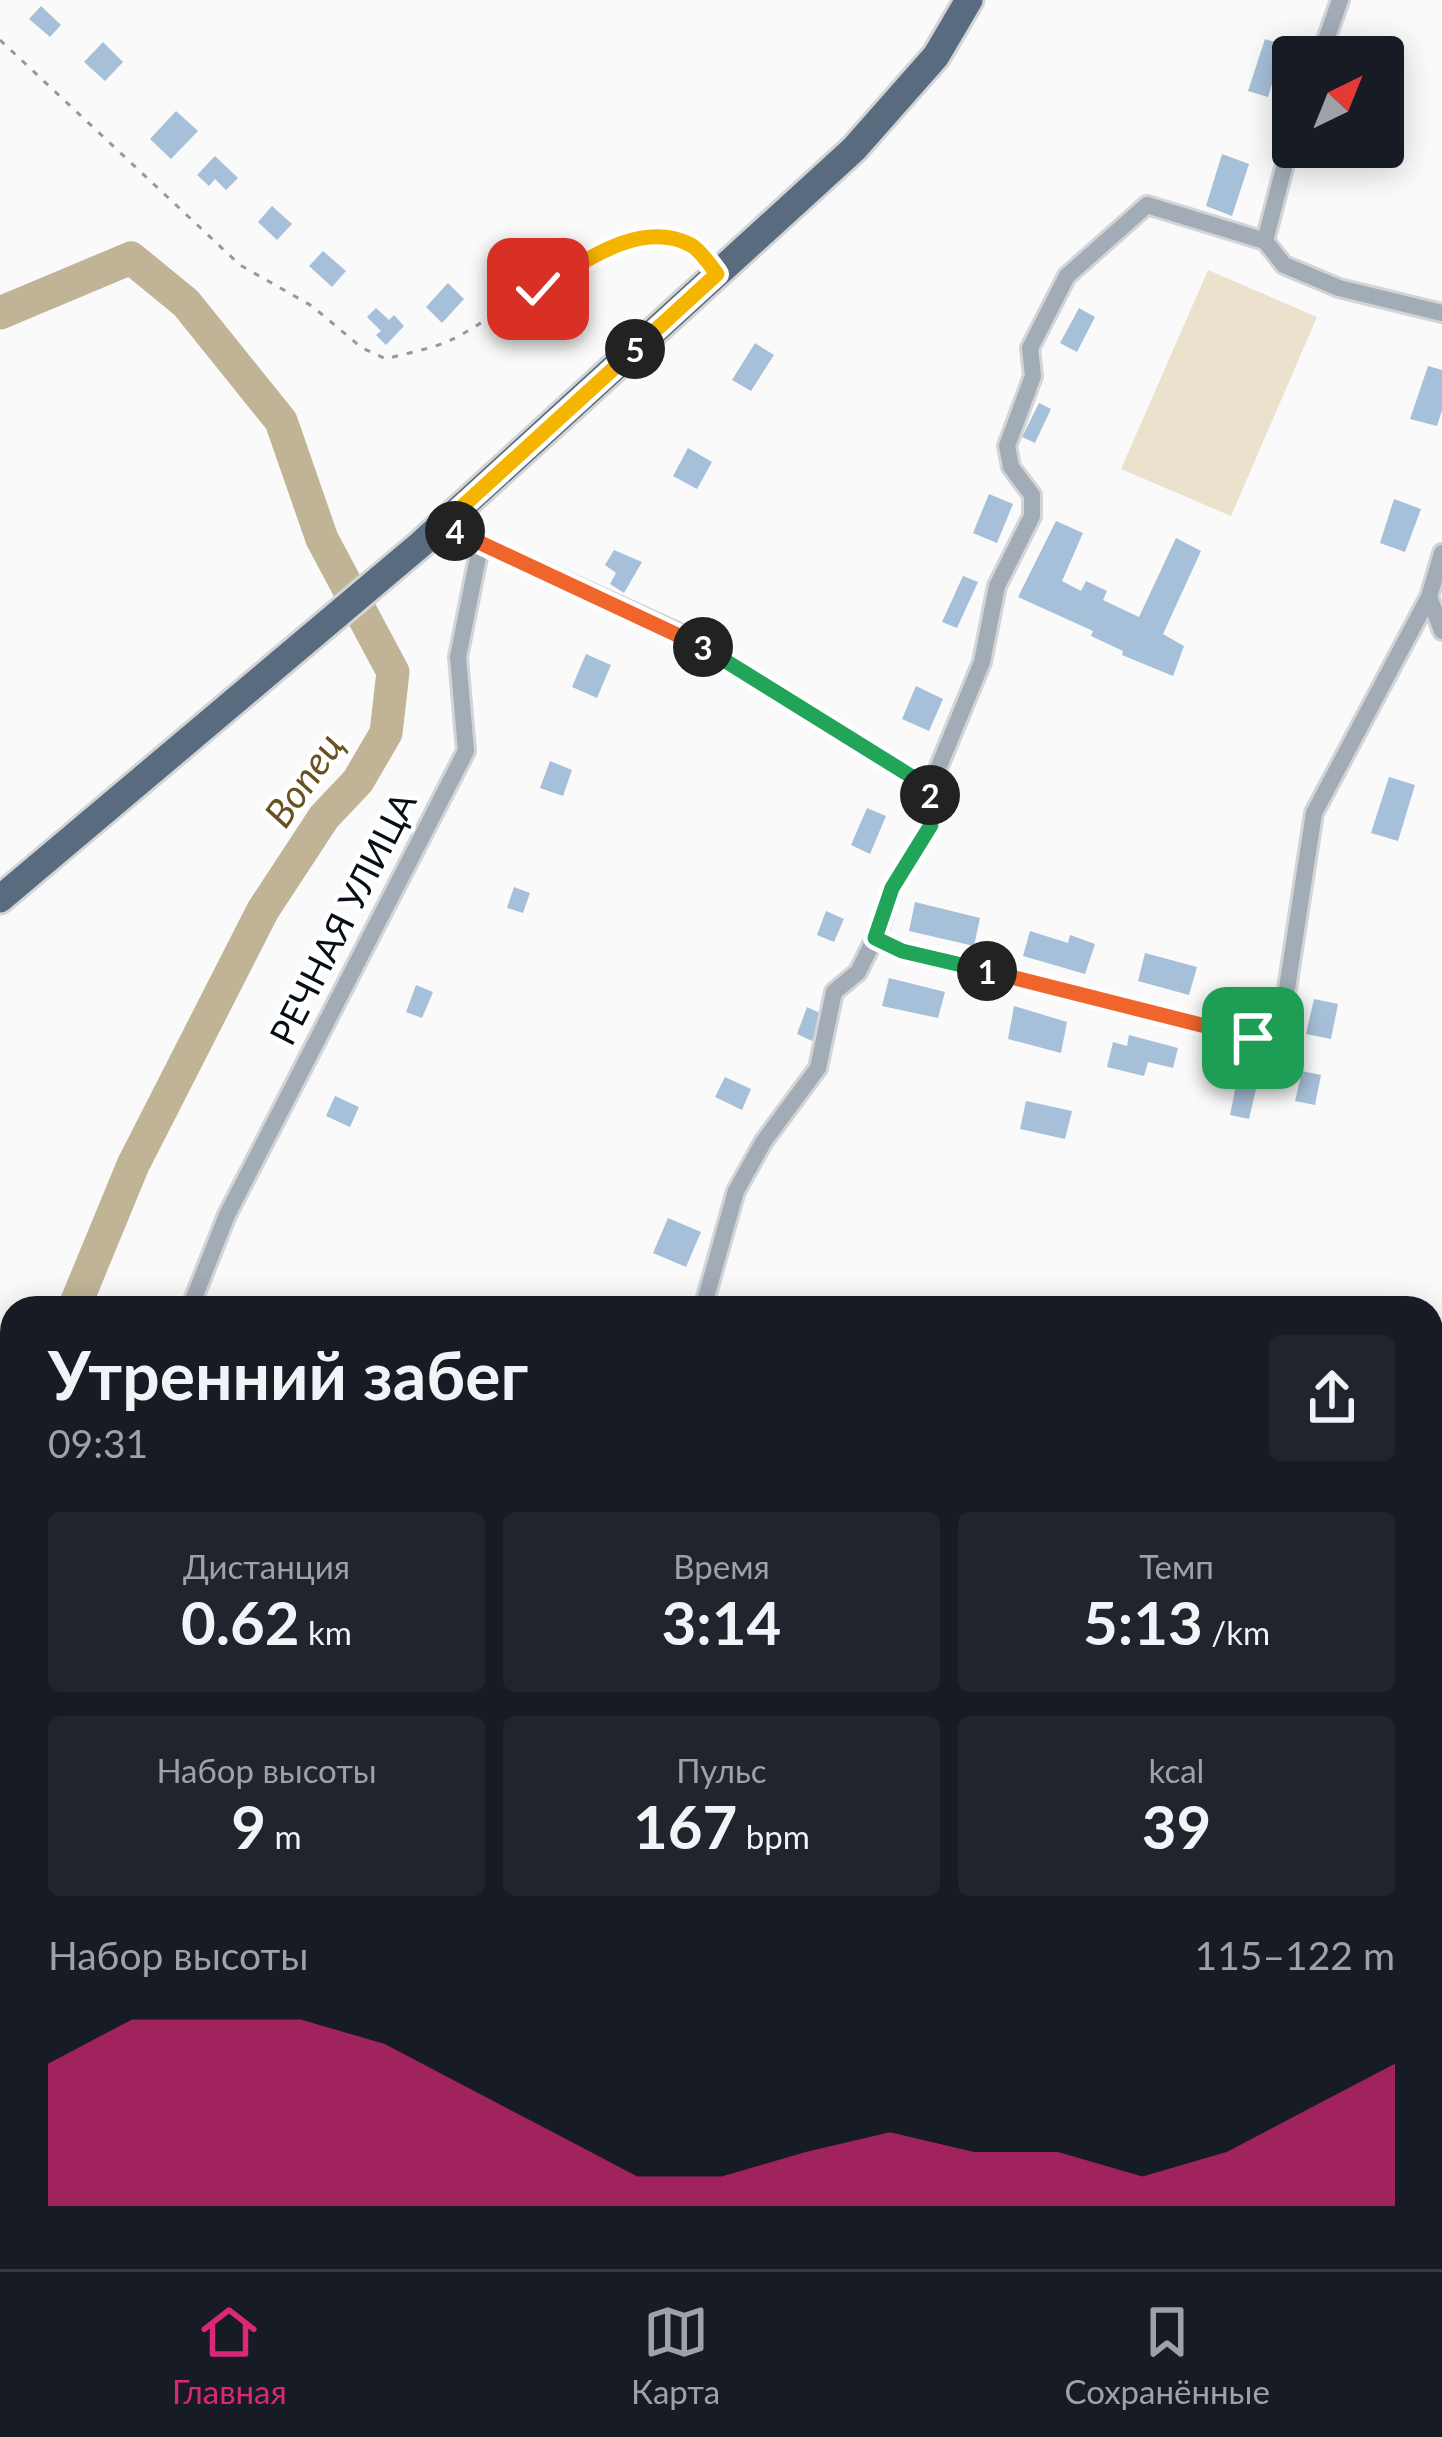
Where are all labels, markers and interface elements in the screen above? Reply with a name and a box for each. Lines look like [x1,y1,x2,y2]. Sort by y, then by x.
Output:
north arrow [1272,36,1404,168]
map controls [1272,36,1404,168]
pin [487,238,589,340]
icon: check [505,256,571,322]
pin: 5 [605,319,665,379]
text: 5 [625,329,645,369]
pin: 4 [425,501,485,561]
text: 4 [445,511,465,551]
pin: 3 [673,617,733,677]
text: 3 [693,627,713,667]
water label: Вопец [254,723,352,835]
pin: 2 [900,765,960,825]
text: 2 [920,775,940,815]
street label: РЕЧНАЯ УЛИЦА [259,784,425,1052]
pin: 1 [957,941,1017,1001]
text: 1 [977,951,997,991]
pin [1202,987,1304,1089]
icon: arrive [1220,1005,1286,1071]
text: Утренний забег [48,1335,528,1414]
button: share [1269,1335,1395,1461]
text: 09:31 [48,1420,148,1466]
text: Дистанция [183,1546,350,1586]
text: Время [673,1546,770,1586]
text: Темп [1139,1546,1214,1586]
text: 0.62 [181,1586,300,1658]
text: 3:14 [662,1586,781,1658]
text: 5:13 [1083,1586,1203,1658]
text: km [300,1612,352,1652]
text: /km [1203,1612,1270,1652]
text: Набор высоты [156,1750,377,1790]
text: Пульс [676,1750,767,1790]
text: kcal [1149,1750,1204,1790]
text: 9 [231,1790,266,1862]
text: 167 [633,1790,737,1862]
text: 39 [1142,1790,1211,1862]
text: m [266,1816,302,1856]
text: bpm [737,1816,810,1856]
text: Набор высоты [48,1932,308,1978]
text: 115–122 m [1195,1932,1395,1978]
tab: Главная [172,2299,287,2411]
tab: Карта [631,2299,720,2411]
tab: Сохранённые [1064,2299,1270,2411]

